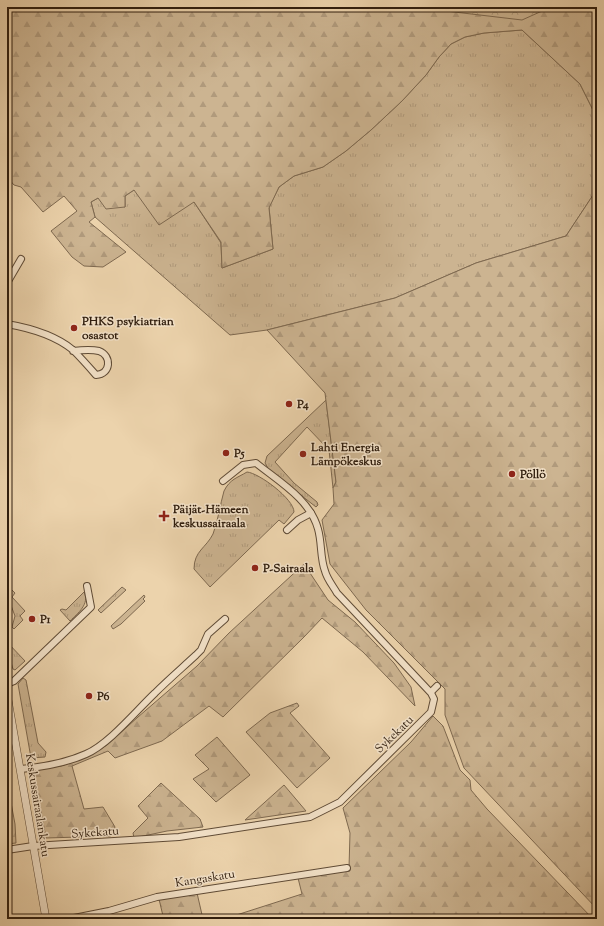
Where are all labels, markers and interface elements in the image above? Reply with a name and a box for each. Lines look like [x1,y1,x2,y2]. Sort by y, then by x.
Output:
place label: PHKS psykiatrian osastot [81,313,175,345]
marker: PHKS psykiatrian osastot [69,323,79,333]
place label: P4 [296,396,309,414]
marker: P4 [284,399,294,409]
place label: Lahti Energia Lämpökeskus [310,439,382,471]
place label: P5 [233,445,246,463]
marker: P5 [221,448,231,458]
marker: Lahti Energia Lämpökeskus [298,449,308,459]
place label: Pöllö [519,466,546,484]
marker: Pöllö [507,469,517,479]
place label: Päijät-Hämeen keskussairaala [172,501,249,533]
marker: Päijät-Hämeen keskussairaala [158,510,170,522]
place label: P-Sairaala [262,560,314,578]
marker: P-Sairaala [250,563,260,573]
place label: P1 [39,611,52,629]
marker: P1 [27,614,37,624]
place label: P6 [96,688,110,706]
marker: P6 [84,691,94,701]
street label: Sykekatu [371,712,418,758]
street label: Keskussairaalankatu [20,752,54,858]
street label: Sykekatu [71,822,120,844]
street label: Kangaskatu [174,865,236,893]

